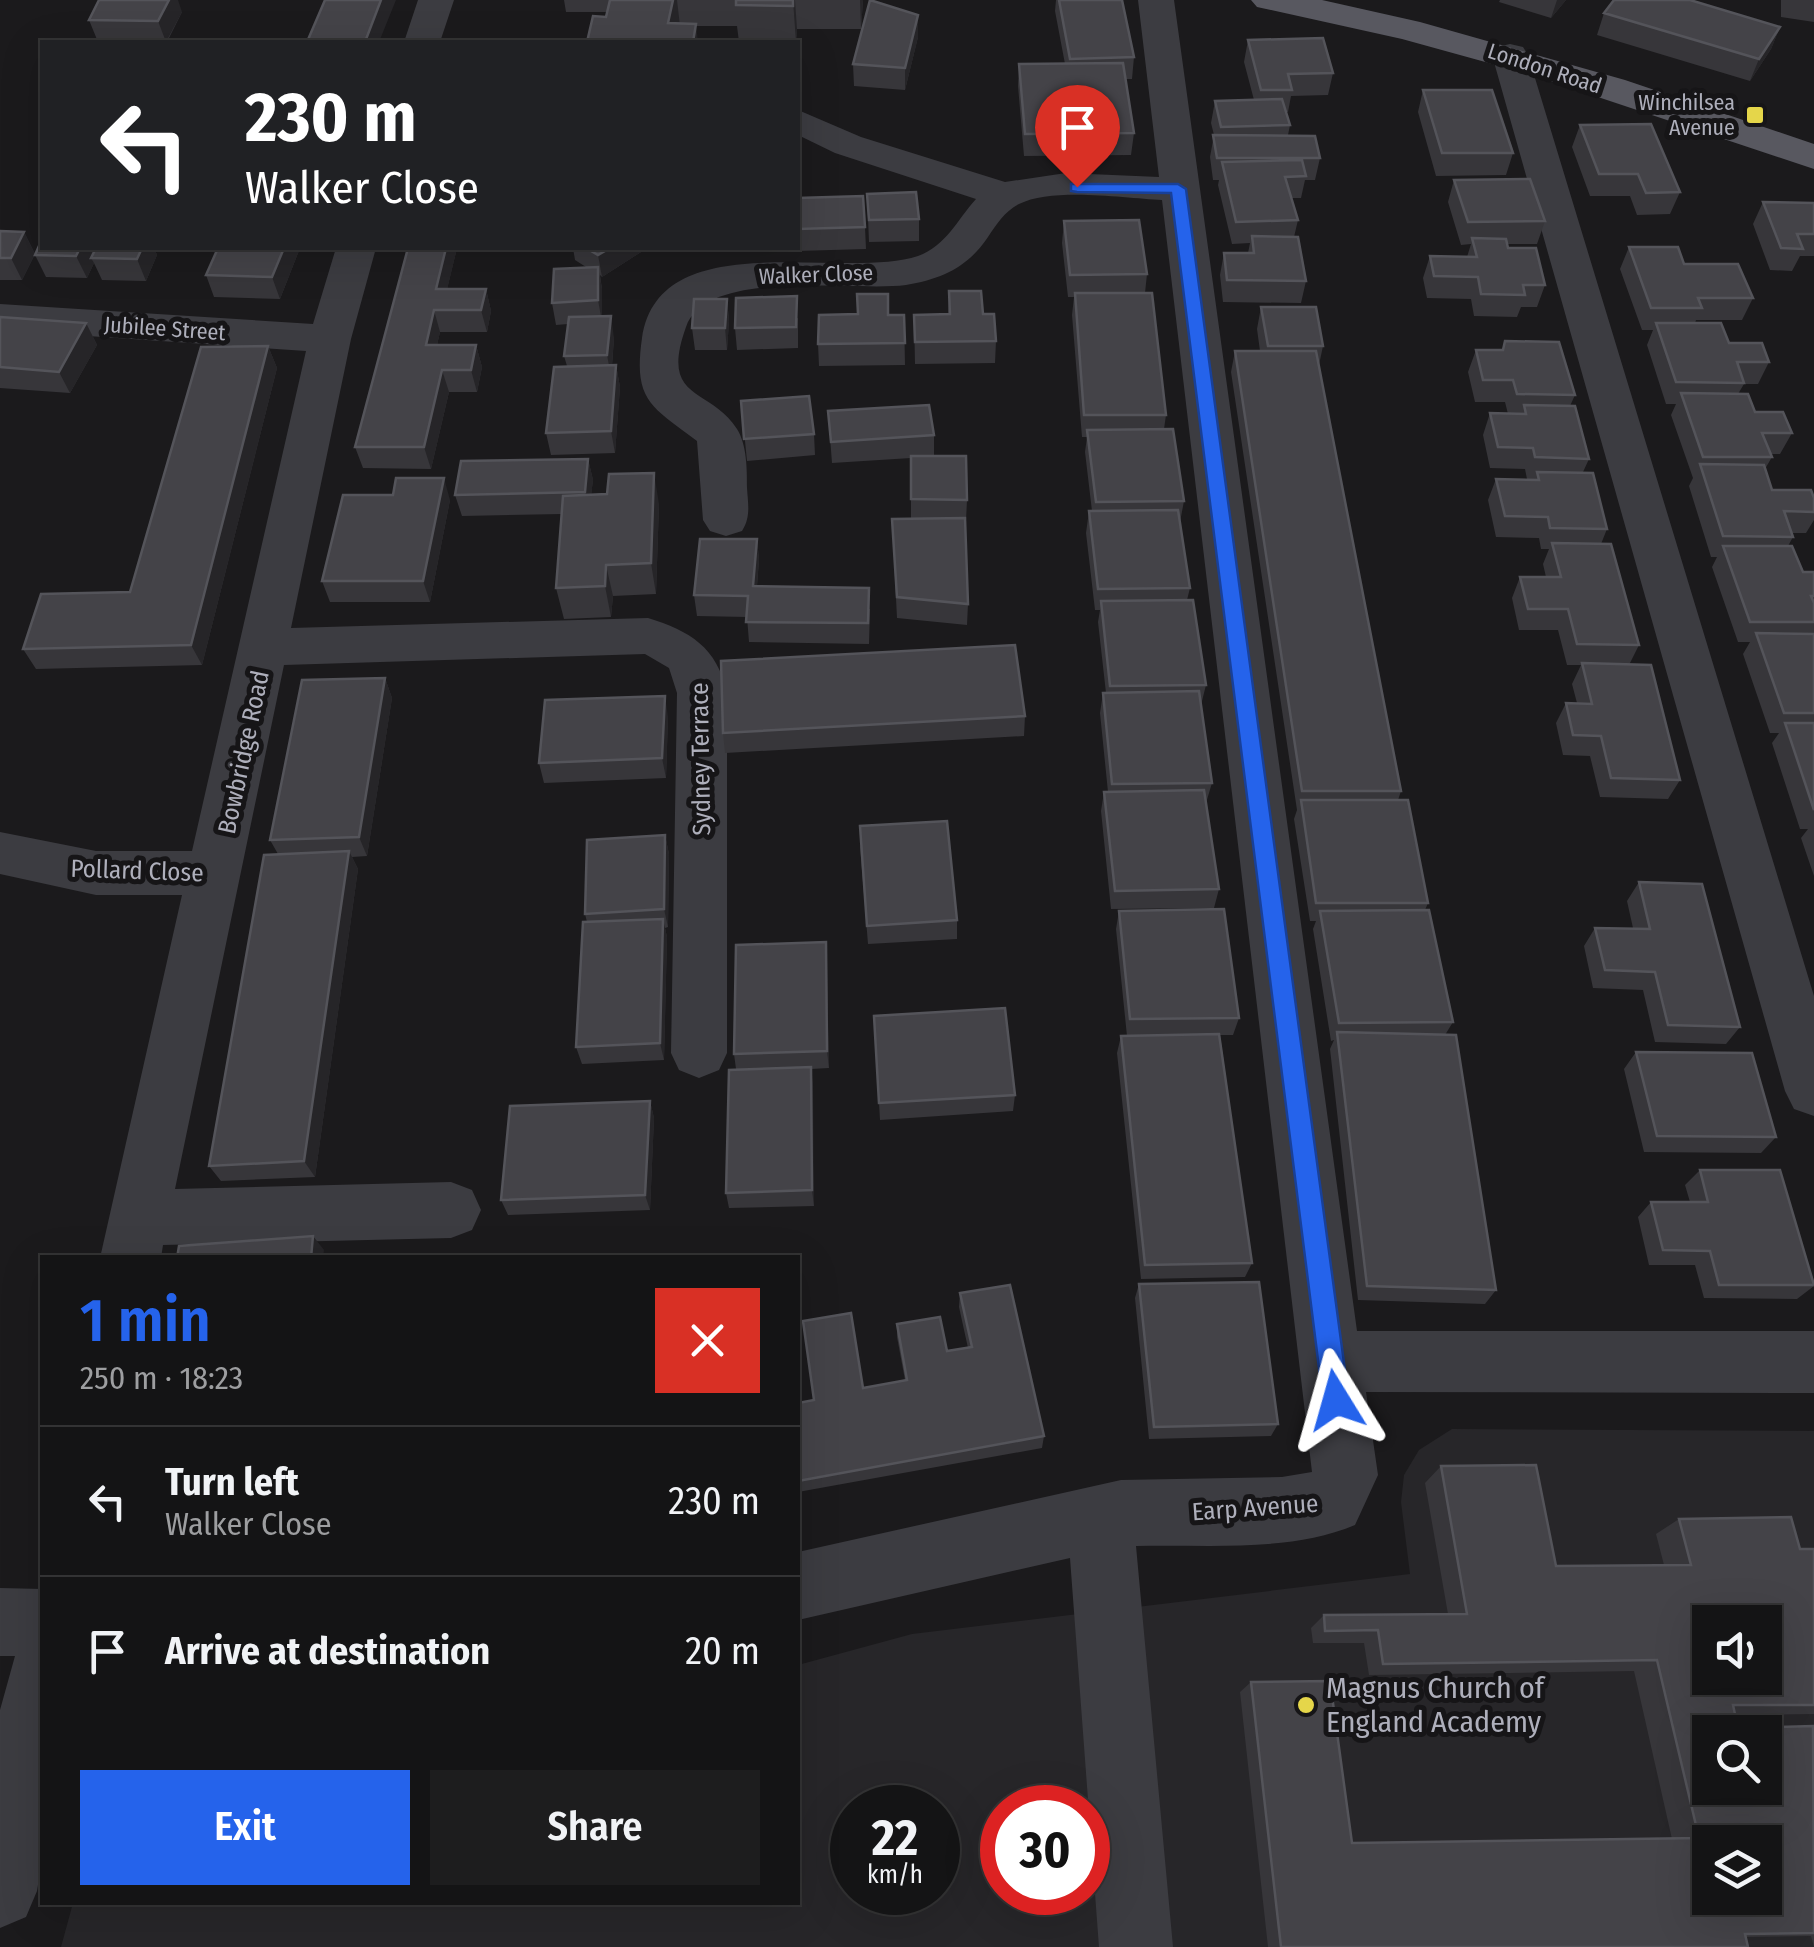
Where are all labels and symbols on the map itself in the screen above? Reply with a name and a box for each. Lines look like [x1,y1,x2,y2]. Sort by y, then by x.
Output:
street label: London Road [1484,37,1605,100]
pin [1035,85,1120,188]
place label: Winchilsea Avenue [1638,89,1735,141]
marker: Winchilsea Avenue [1744,104,1766,126]
street label: Walker Close [758,259,874,290]
street label: Jubilee Street [103,311,227,346]
street label: Bowbridge Road [212,668,276,837]
street label: Sydney Terrace [685,682,717,836]
street label: Pollard Close [70,854,204,888]
position arrow [1284,1348,1388,1452]
street label: Earp Avenue [1191,1489,1319,1527]
place label: Magnus Church of England Academy [1326,1670,1546,1740]
marker: Magnus Church of England Academy [1295,1694,1317,1716]
speed limit sign: 30 [980,1785,1110,1915]

